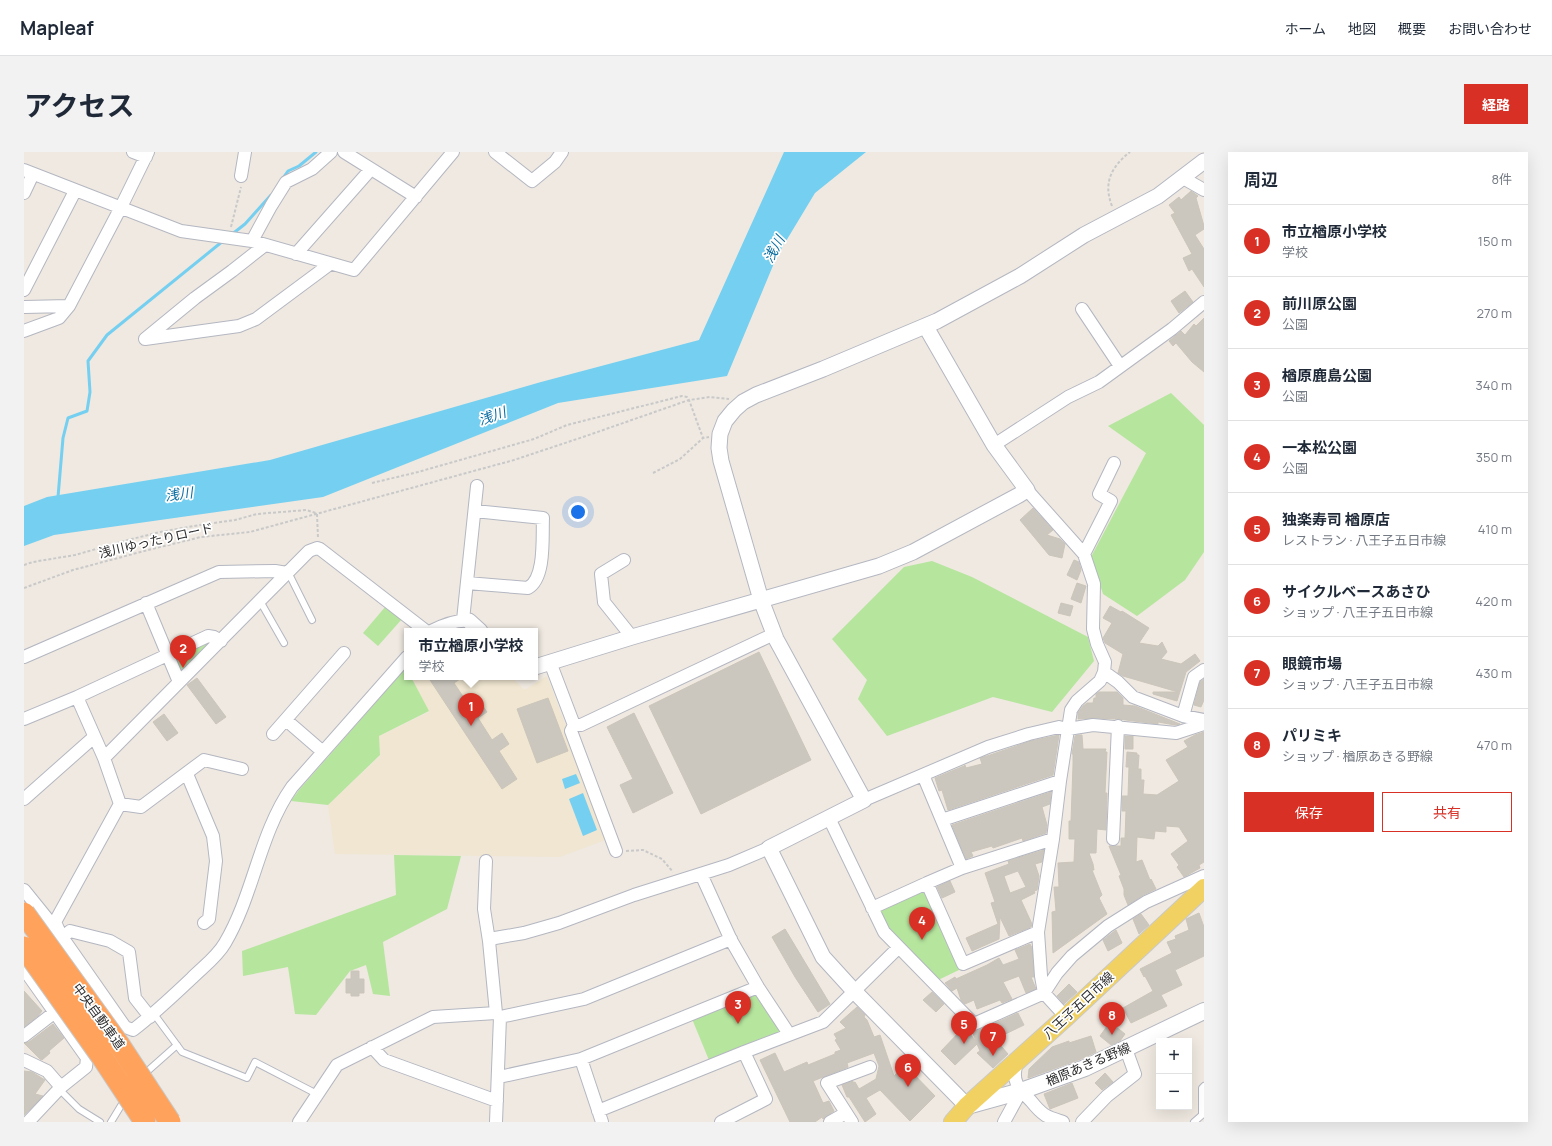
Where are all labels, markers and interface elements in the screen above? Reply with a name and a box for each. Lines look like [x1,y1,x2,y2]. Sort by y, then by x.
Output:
text: Mapleaf [20,15,94,41]
text: ホーム [1284,19,1326,38]
text: 地図 [1348,19,1376,38]
text: 概要 [1398,19,1426,38]
text: お問い合わせ [1448,19,1532,38]
button: 経路 [1464,84,1528,124]
text: アクセス [24,86,135,124]
text: 周辺 [1244,168,1278,191]
text: 8件 [1491,170,1512,188]
text: 市立楢原小学校 [1282,221,1387,242]
water label: 浅川 [758,230,790,266]
text: 1 [1254,232,1260,250]
text: 150 m [1478,232,1512,250]
text: 学校 [1282,243,1308,261]
text: 前川原公園 [1282,293,1357,314]
text: 2 [1253,304,1261,322]
text: 270 m [1477,304,1512,322]
text: 公園 [1282,315,1308,333]
text: 楢原鹿島公園 [1282,365,1372,386]
text: 3 [1253,376,1261,394]
text: 340 m [1476,376,1512,394]
text: 公園 [1282,387,1308,405]
water label: 浅川 [476,401,510,429]
text: 一本松公園 [1282,437,1357,458]
text: 4 [1253,448,1261,466]
text: 350 m [1476,448,1512,466]
text: 公園 [1282,459,1308,477]
water label: 浅川 [164,482,196,505]
your location [568,502,588,522]
text: 独楽寿司 楢原店 [1282,509,1390,530]
street label: 浅川ゆったりロード [97,518,215,562]
text: 5 [1253,520,1261,538]
text: 410 m [1478,520,1512,538]
text: レストラン · 八王子五日市線 [1282,531,1446,549]
text: サイクルベースあさひ [1282,581,1431,602]
text: 6 [1253,592,1261,610]
text: 420 m [1475,592,1512,610]
text: ショップ · 八王子五日市線 [1282,603,1433,621]
popup [404,628,538,680]
pin: 2 [170,635,196,668]
text: 市立楢原小学校 [418,635,524,656]
text: 眼鏡市場 [1282,653,1342,674]
text: 学校 [418,657,445,675]
text: 7 [1254,664,1260,682]
text: 430 m [1476,664,1512,682]
text: ショップ · 八王子五日市線 [1282,675,1433,693]
pin: 1 [458,693,484,726]
text: パリミキ [1282,725,1342,746]
text: 8 [1253,736,1261,754]
text: 470 m [1476,736,1512,754]
text: ショップ · 楢原あきる野線 [1282,747,1433,765]
button: 保存 [1244,792,1374,832]
button: 共有 [1382,792,1512,832]
pin: 4 [909,907,935,940]
street label: 八王子五日市線 [1039,967,1117,1043]
street label: 中央自動車道 [69,979,129,1053]
pin: 3 [725,991,751,1024]
pin: 8 [1099,1002,1125,1035]
pin: 5 [951,1011,977,1044]
pin: 7 [980,1023,1006,1056]
street label: 楢原あきる野線 [1043,1038,1133,1090]
map controls [1156,1038,1192,1110]
button: + [1156,1038,1192,1074]
pin: 6 [895,1054,921,1087]
button: − [1156,1074,1192,1110]

